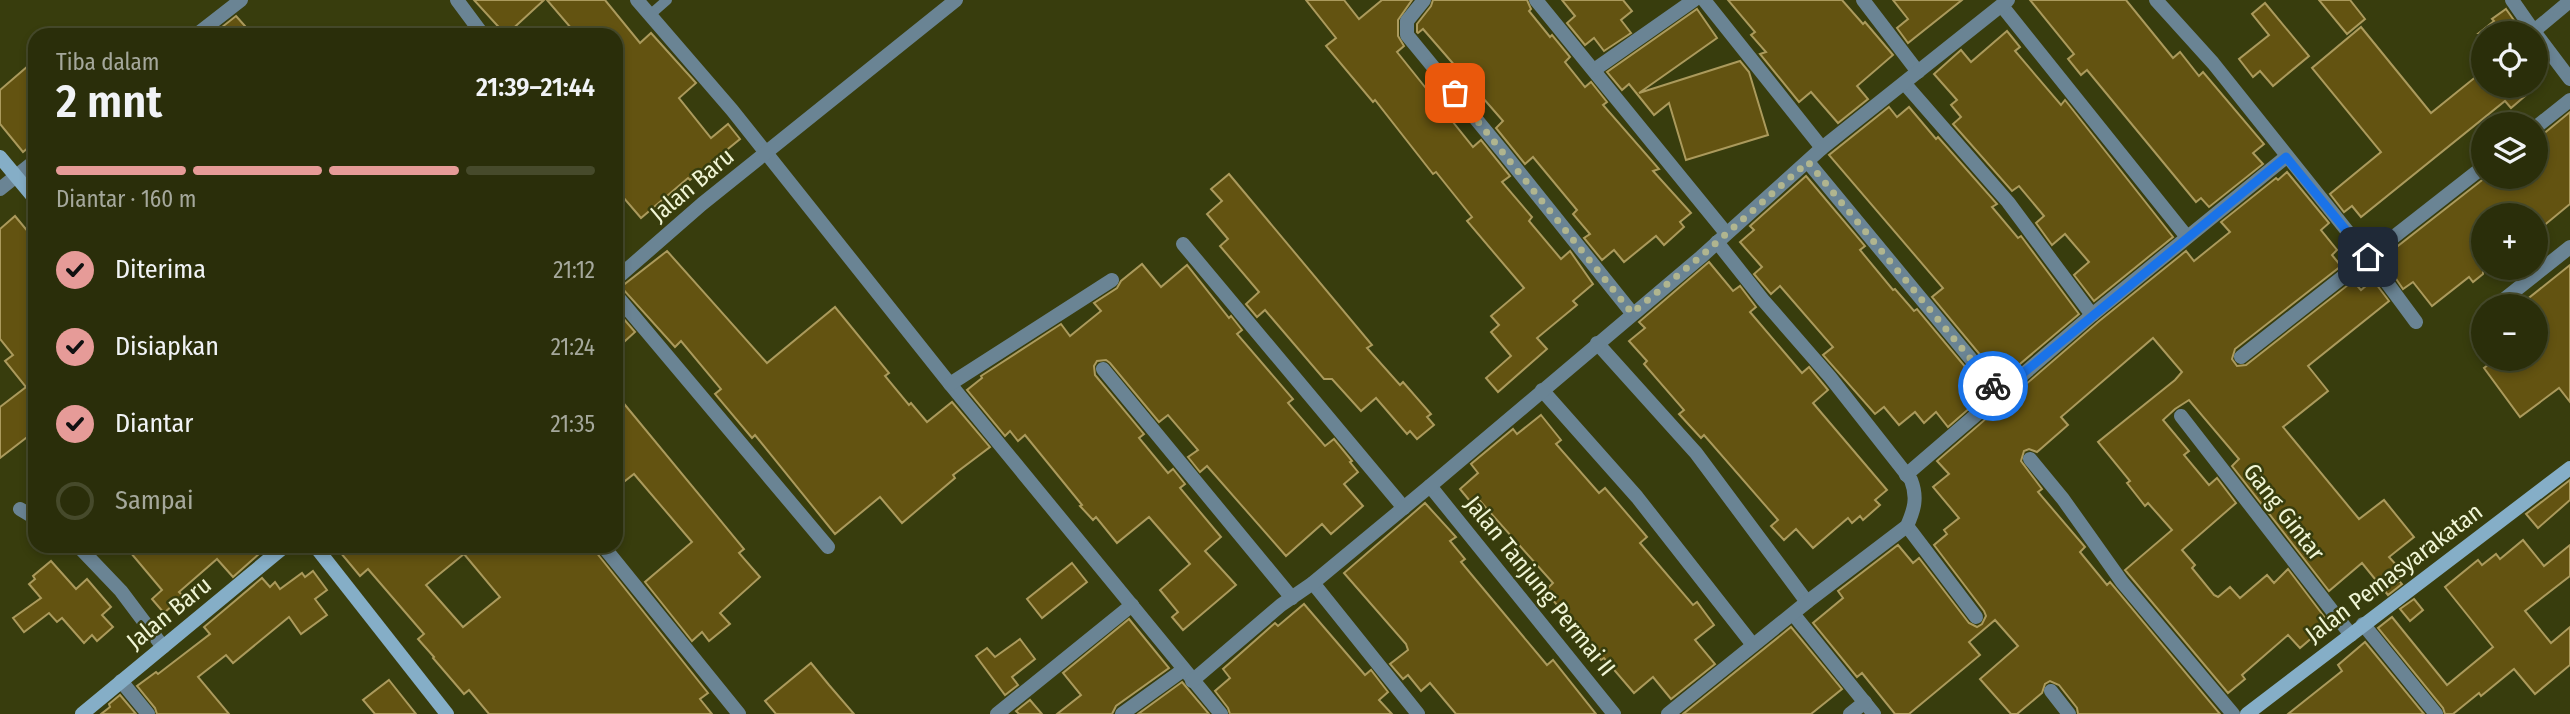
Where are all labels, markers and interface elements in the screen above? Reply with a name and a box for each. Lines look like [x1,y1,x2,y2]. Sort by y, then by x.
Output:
map controls [2471,21,2548,371]
button: locate [2471,21,2548,98]
text: Tiba dalam [56,48,159,76]
pin [1425,63,1485,123]
text: 21:39–21:44 [476,72,595,103]
text: 2 mnt [56,74,162,129]
icon: bag [1436,74,1474,112]
button: layers [2471,112,2548,189]
street label: Jalan Baru [645,142,739,228]
text: Diantar · 160 m [56,185,196,213]
button: + [2471,203,2548,280]
pin [2338,227,2398,287]
icon: home [2349,238,2387,276]
icon: check [56,251,94,289]
text: Diterima [115,254,206,285]
text: 21:12 [553,256,595,284]
button: − [2471,294,2548,371]
icon: check [56,328,94,366]
text: Disiapkan [115,331,219,362]
text: 21:24 [551,333,595,361]
courier [1958,351,2028,421]
icon: bike [1974,367,2012,405]
icon: check [56,405,94,443]
text: Diantar [115,408,193,439]
text: 21:35 [550,410,595,438]
street label: Gang Gintar [2237,458,2331,567]
text: Sampai [115,485,194,516]
street label: Jalan Tanjung Permai II [1459,490,1621,682]
street label: Jalan Pemasyarakatan [2300,497,2488,649]
street label: Jalan Baru [121,571,217,655]

